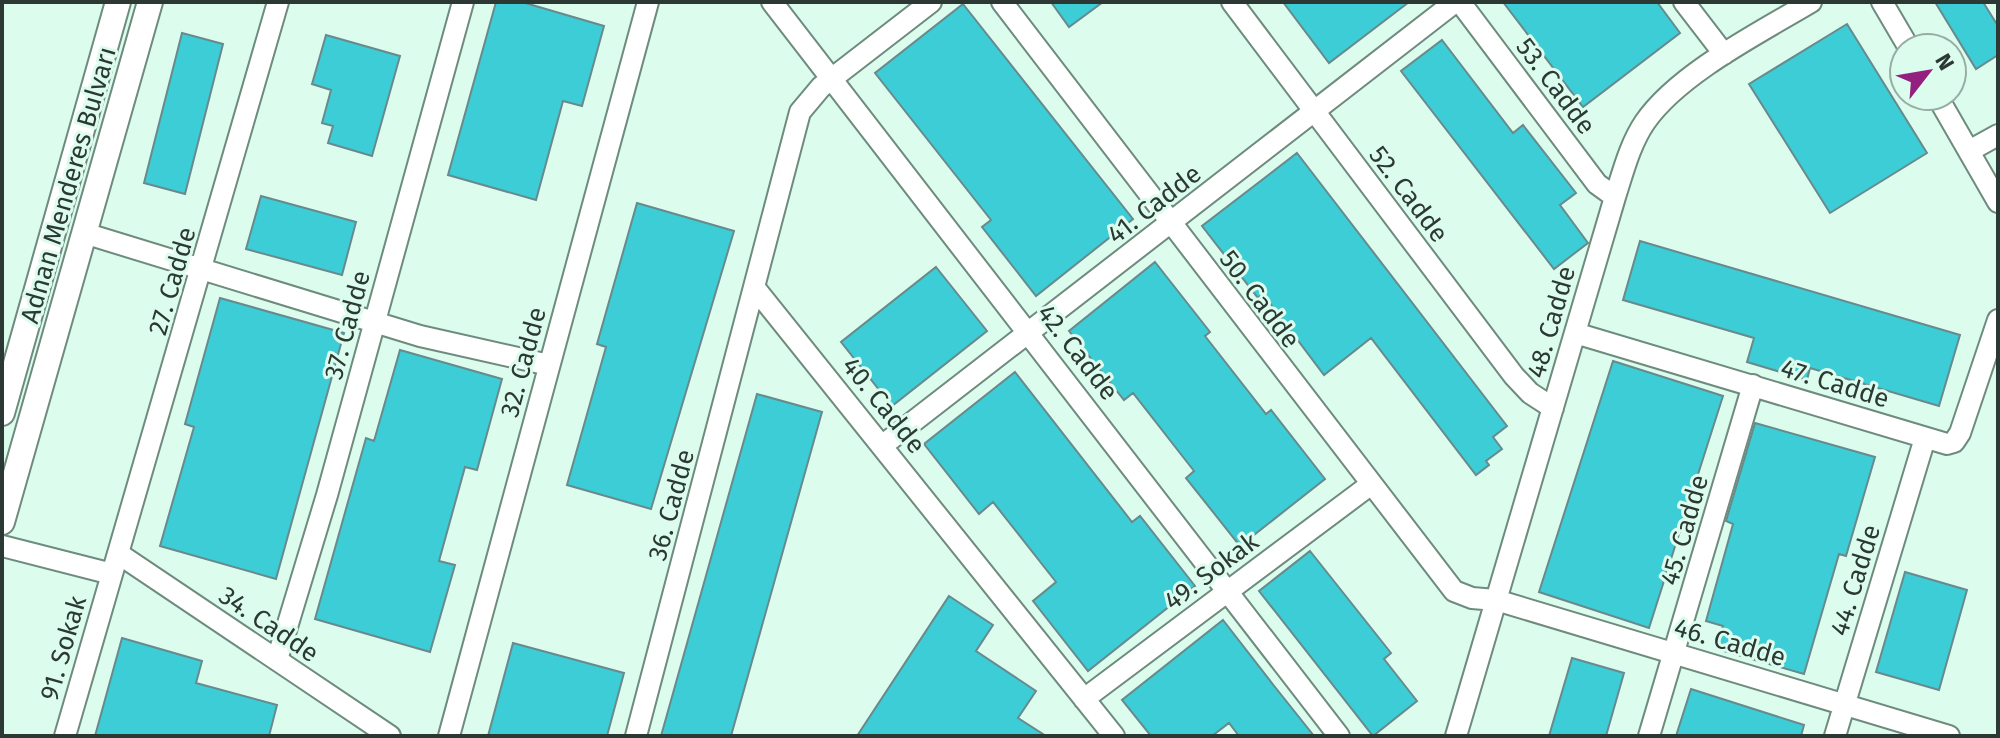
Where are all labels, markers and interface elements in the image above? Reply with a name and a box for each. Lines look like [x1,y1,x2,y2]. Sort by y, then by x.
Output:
street label: 53. Cadde [1509,32,1602,141]
north arrow [1888,32,1968,112]
street label: Adnan Menderes Bulvarı [14,43,123,327]
text: N [1929,49,1960,75]
street label: 52. Cadde [1362,140,1455,249]
street label: 41. Cadde [1101,158,1207,251]
street label: 27. Cadde [142,224,203,339]
street label: 50. Cadde [1213,244,1306,354]
street label: 48. Cadde [1521,263,1582,382]
street label: 37. Cadde [318,267,377,383]
street label: 42. Cadde [1031,298,1125,406]
street label: 32. Cadde [494,304,553,420]
street label: 40. Cadde [835,351,932,460]
street label: 47. Cadde [1777,352,1893,415]
street label: 36. Cadde [642,446,701,564]
street label: 45. Cadde [1654,471,1715,589]
street label: 44. Cadde [1824,521,1887,639]
street label: 49. Sokak [1158,526,1265,617]
street label: 34. Cadde [213,580,324,669]
street label: 91. Sokak [34,592,93,704]
street label: 46. Cadde [1671,612,1789,673]

